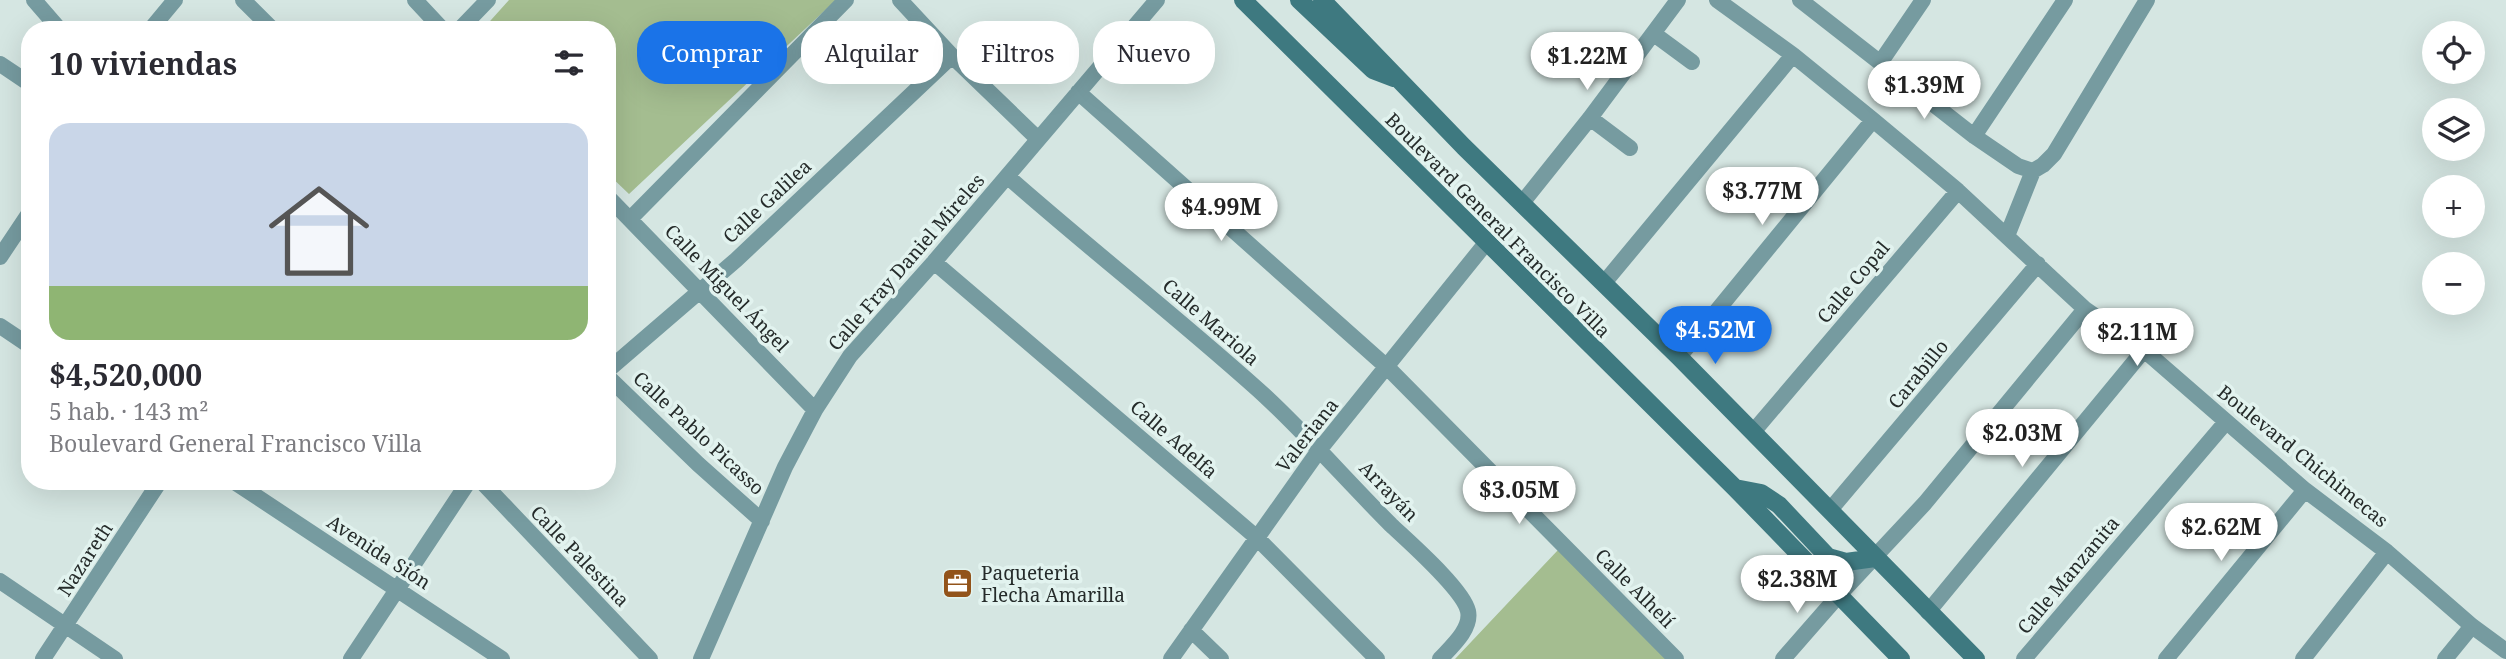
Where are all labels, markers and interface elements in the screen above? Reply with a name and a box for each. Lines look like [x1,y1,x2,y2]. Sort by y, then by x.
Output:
chip: Comprar [637,21,787,84]
chip: Alquilar [801,21,943,84]
chip: Filtros [957,21,1079,84]
chip: Nuevo [1093,21,1215,84]
map controls [2422,21,2485,315]
button: locate [2422,21,2485,84]
pin: $1.22M [1530,32,1644,92]
text: $1.22M [1547,39,1627,71]
text: 10 viviendas [49,43,237,84]
icon: filters [550,44,588,82]
pin: $1.39M [1867,61,1981,121]
text: $1.39M [1884,68,1964,100]
button: layers [2422,98,2485,161]
street label: Boulevard General Francisco Villa [1380,107,1616,343]
street label: Calle Galilea [717,153,817,249]
icon: home [256,168,382,294]
street label: Calle Fray Daniel Mireles [822,168,990,356]
pin: $3.77M [1705,168,1819,227]
text: $3.77M [1722,174,1802,206]
button: + [2422,175,2485,238]
pin: $4.99M [1164,184,1278,243]
text: $4.99M [1181,190,1261,222]
street label: Calle Miguel Ángel [659,218,795,358]
street label: Calle Copal [1811,235,1895,329]
button: − [2422,252,2485,315]
street label: Calle Mariola [1157,273,1265,371]
pin: $4.52M [1658,306,1772,366]
pin: $2.11M [2080,308,2194,368]
text: $4.52M [1675,313,1755,345]
text: $2.11M [2097,315,2177,347]
street label: Carabillo [1882,334,1954,414]
text: $4,520,000 [49,354,202,395]
street label: Calle Pablo Picasso [628,365,770,501]
street label: Boulevard Chichimecas [2212,379,2394,533]
street label: Valeriana [1270,393,1344,477]
street label: Calle Adelfa [1125,394,1223,484]
text: 5 hab. · 143 m² [49,395,208,427]
pin: $2.03M [1965,410,2079,469]
text: $2.03M [1982,416,2062,448]
text: Boulevard General Francisco Villa [49,427,422,459]
street label: Arrayán [1354,455,1424,527]
pin: $3.05M [1462,466,1576,526]
text: $3.05M [1479,473,1559,505]
street label: Calle Palestina [525,500,635,612]
pin: $2.62M [2164,504,2278,563]
street label: Avenida Sión [322,509,436,595]
text: $2.62M [2181,510,2261,542]
street label: Calle Manzanita [2011,511,2125,639]
street label: Nazareth [51,517,119,601]
street label: Calle Alhelí [1589,542,1681,634]
pin: $2.38M [1740,556,1854,615]
place label: Paqueteria Flecha Amarilla [981,560,1125,608]
text: $2.38M [1757,562,1837,594]
office icon: Paqueteria Flecha Amarilla [941,567,975,601]

